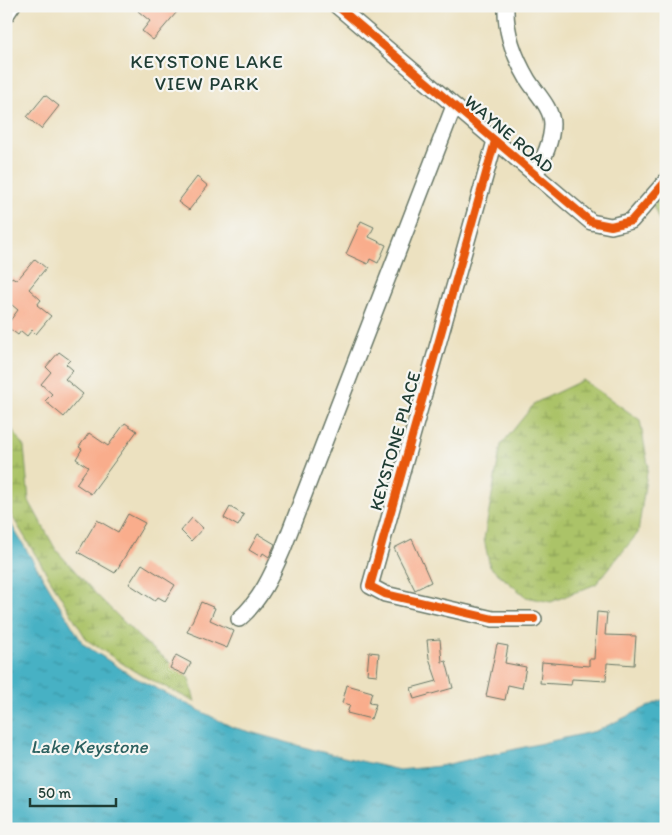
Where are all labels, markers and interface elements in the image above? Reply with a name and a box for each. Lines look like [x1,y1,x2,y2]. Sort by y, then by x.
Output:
district label: KEYSTONE LAKE VIEW PARK [130,50,284,95]
street label: WAYNE ROAD [460,90,558,178]
street label: KEYSTONE PLACE [365,369,425,513]
water label: Lake Keystone [30,735,149,758]
scale bar [30,775,116,807]
text: 50 m [38,784,71,802]

